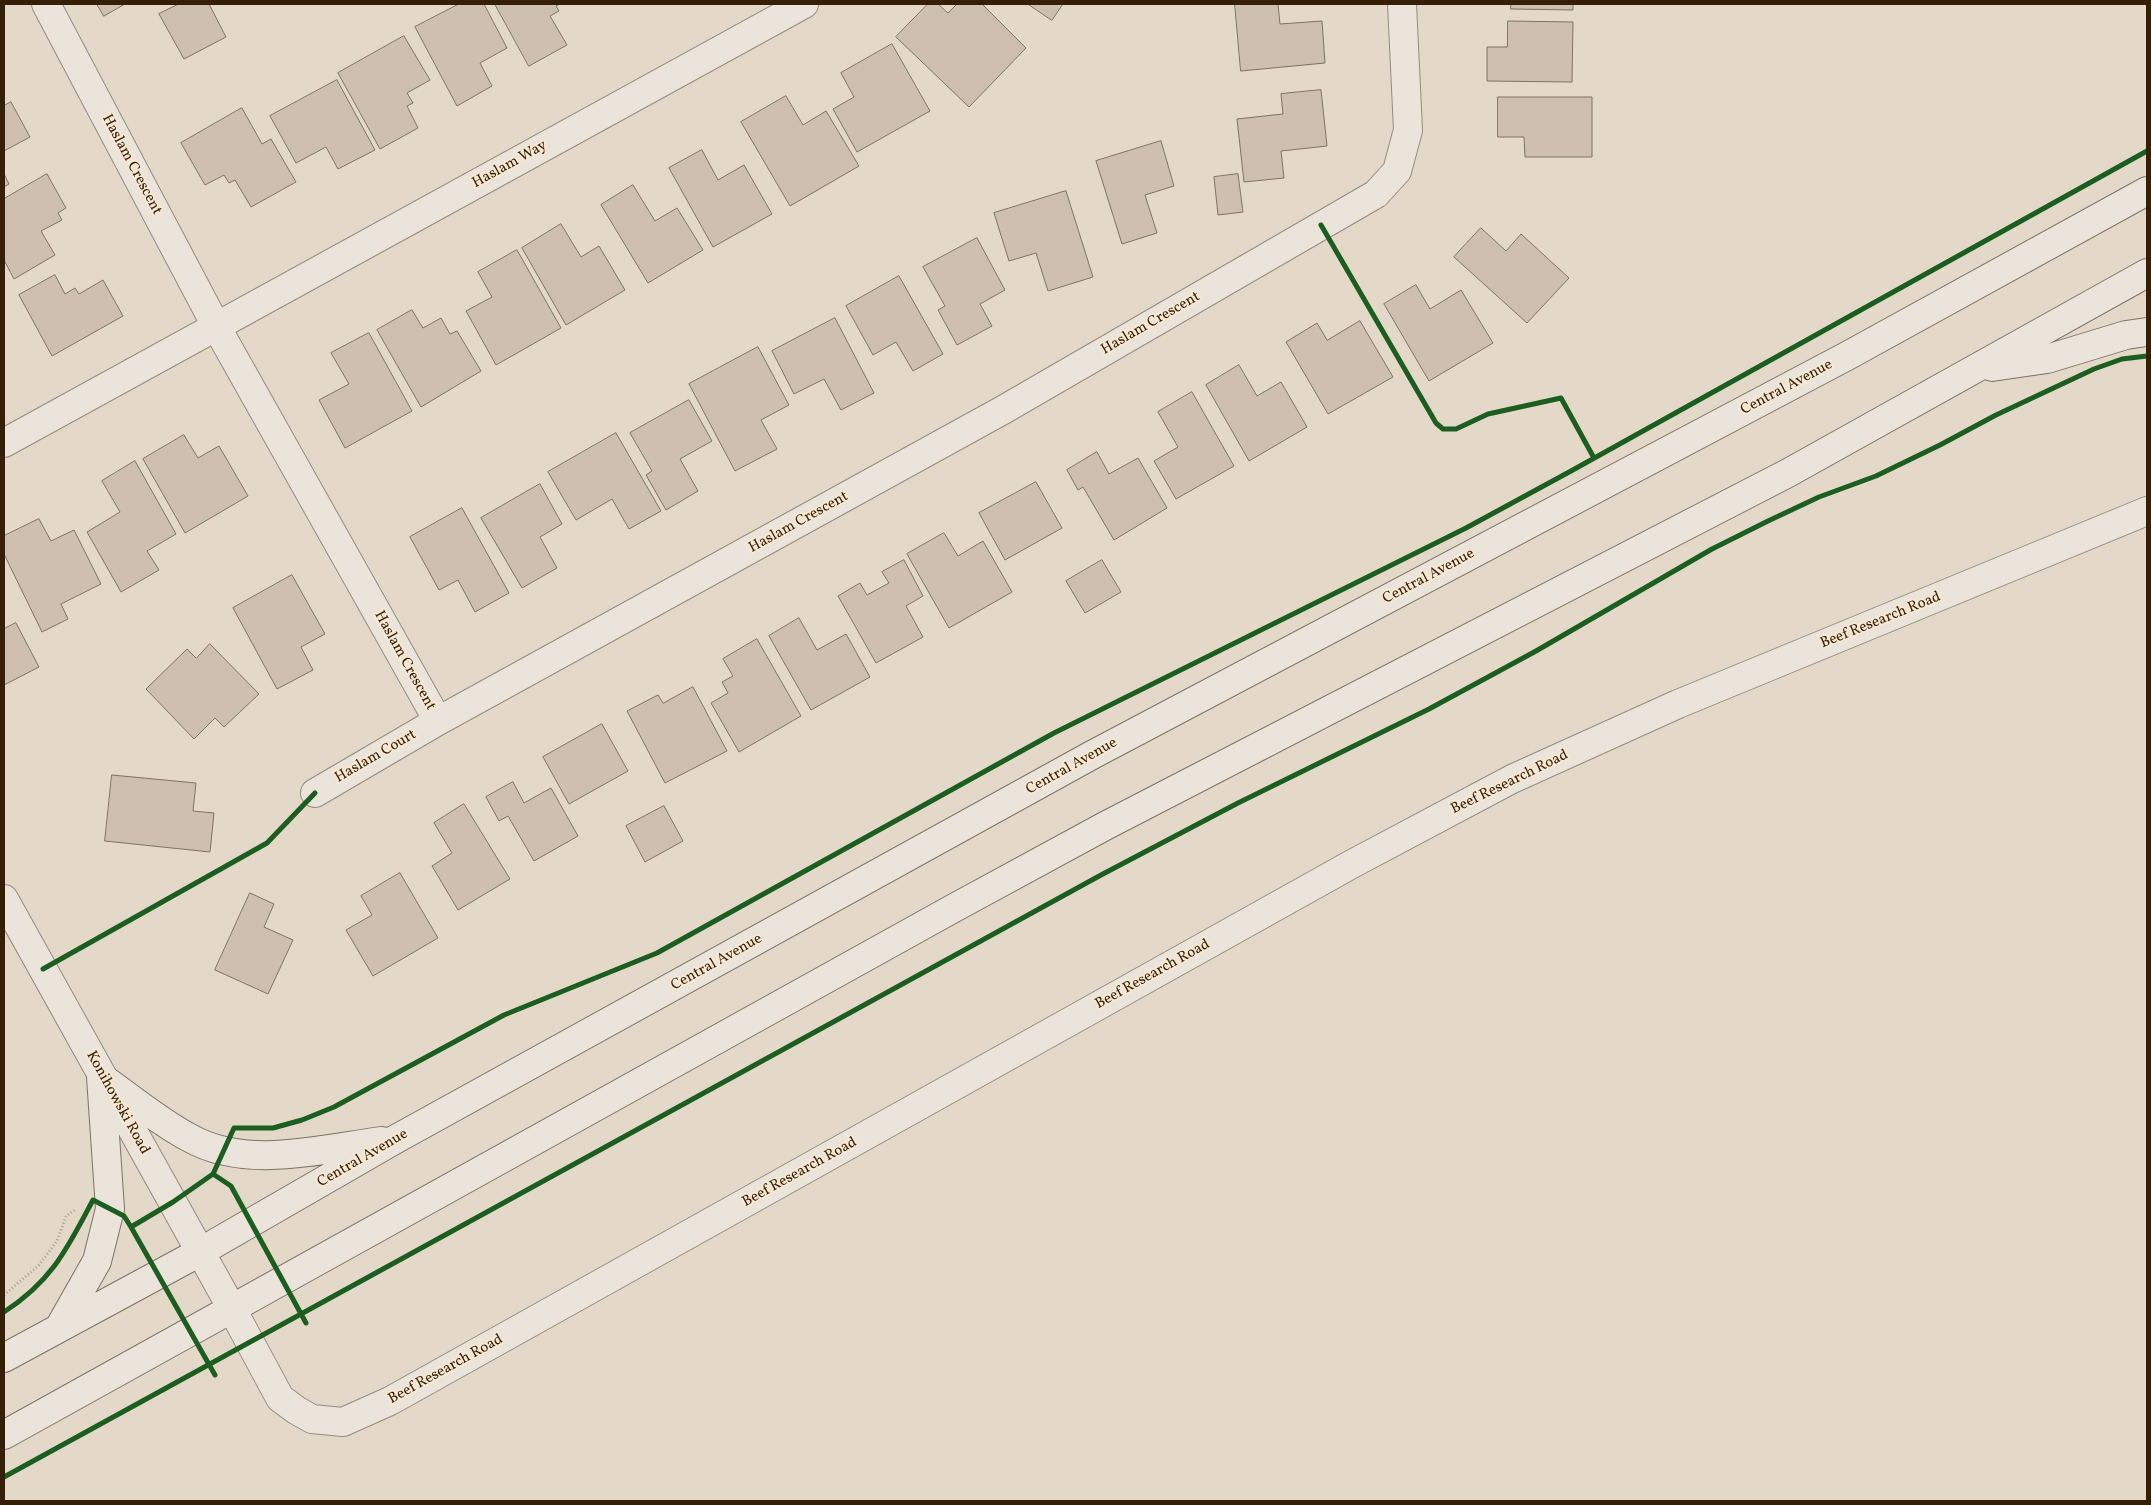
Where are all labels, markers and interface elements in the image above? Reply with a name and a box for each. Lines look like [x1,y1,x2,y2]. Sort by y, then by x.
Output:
street label: Haslam Crescent [97,112,165,218]
street label: Haslam Way [470,137,550,193]
street label: Haslam Crescent [1098,288,1204,360]
street label: Central Avenue [1738,356,1836,420]
street label: Haslam Crescent [746,488,852,558]
street label: Central Avenue [1380,545,1478,609]
street label: Beef Research Road [1818,589,1944,653]
street label: Haslam Crescent [369,608,439,714]
street label: Haslam Court [332,726,420,788]
street label: Central Avenue [1023,735,1121,799]
street label: Beef Research Road [1448,747,1572,819]
street label: Central Avenue [668,931,766,995]
street label: Beef Research Road [1093,936,1213,1014]
street label: Konihowski Road [81,1048,153,1158]
street label: Central Avenue [315,1126,411,1192]
street label: Beef Research Road [740,1134,860,1212]
street label: Beef Research Road [386,1331,506,1409]

